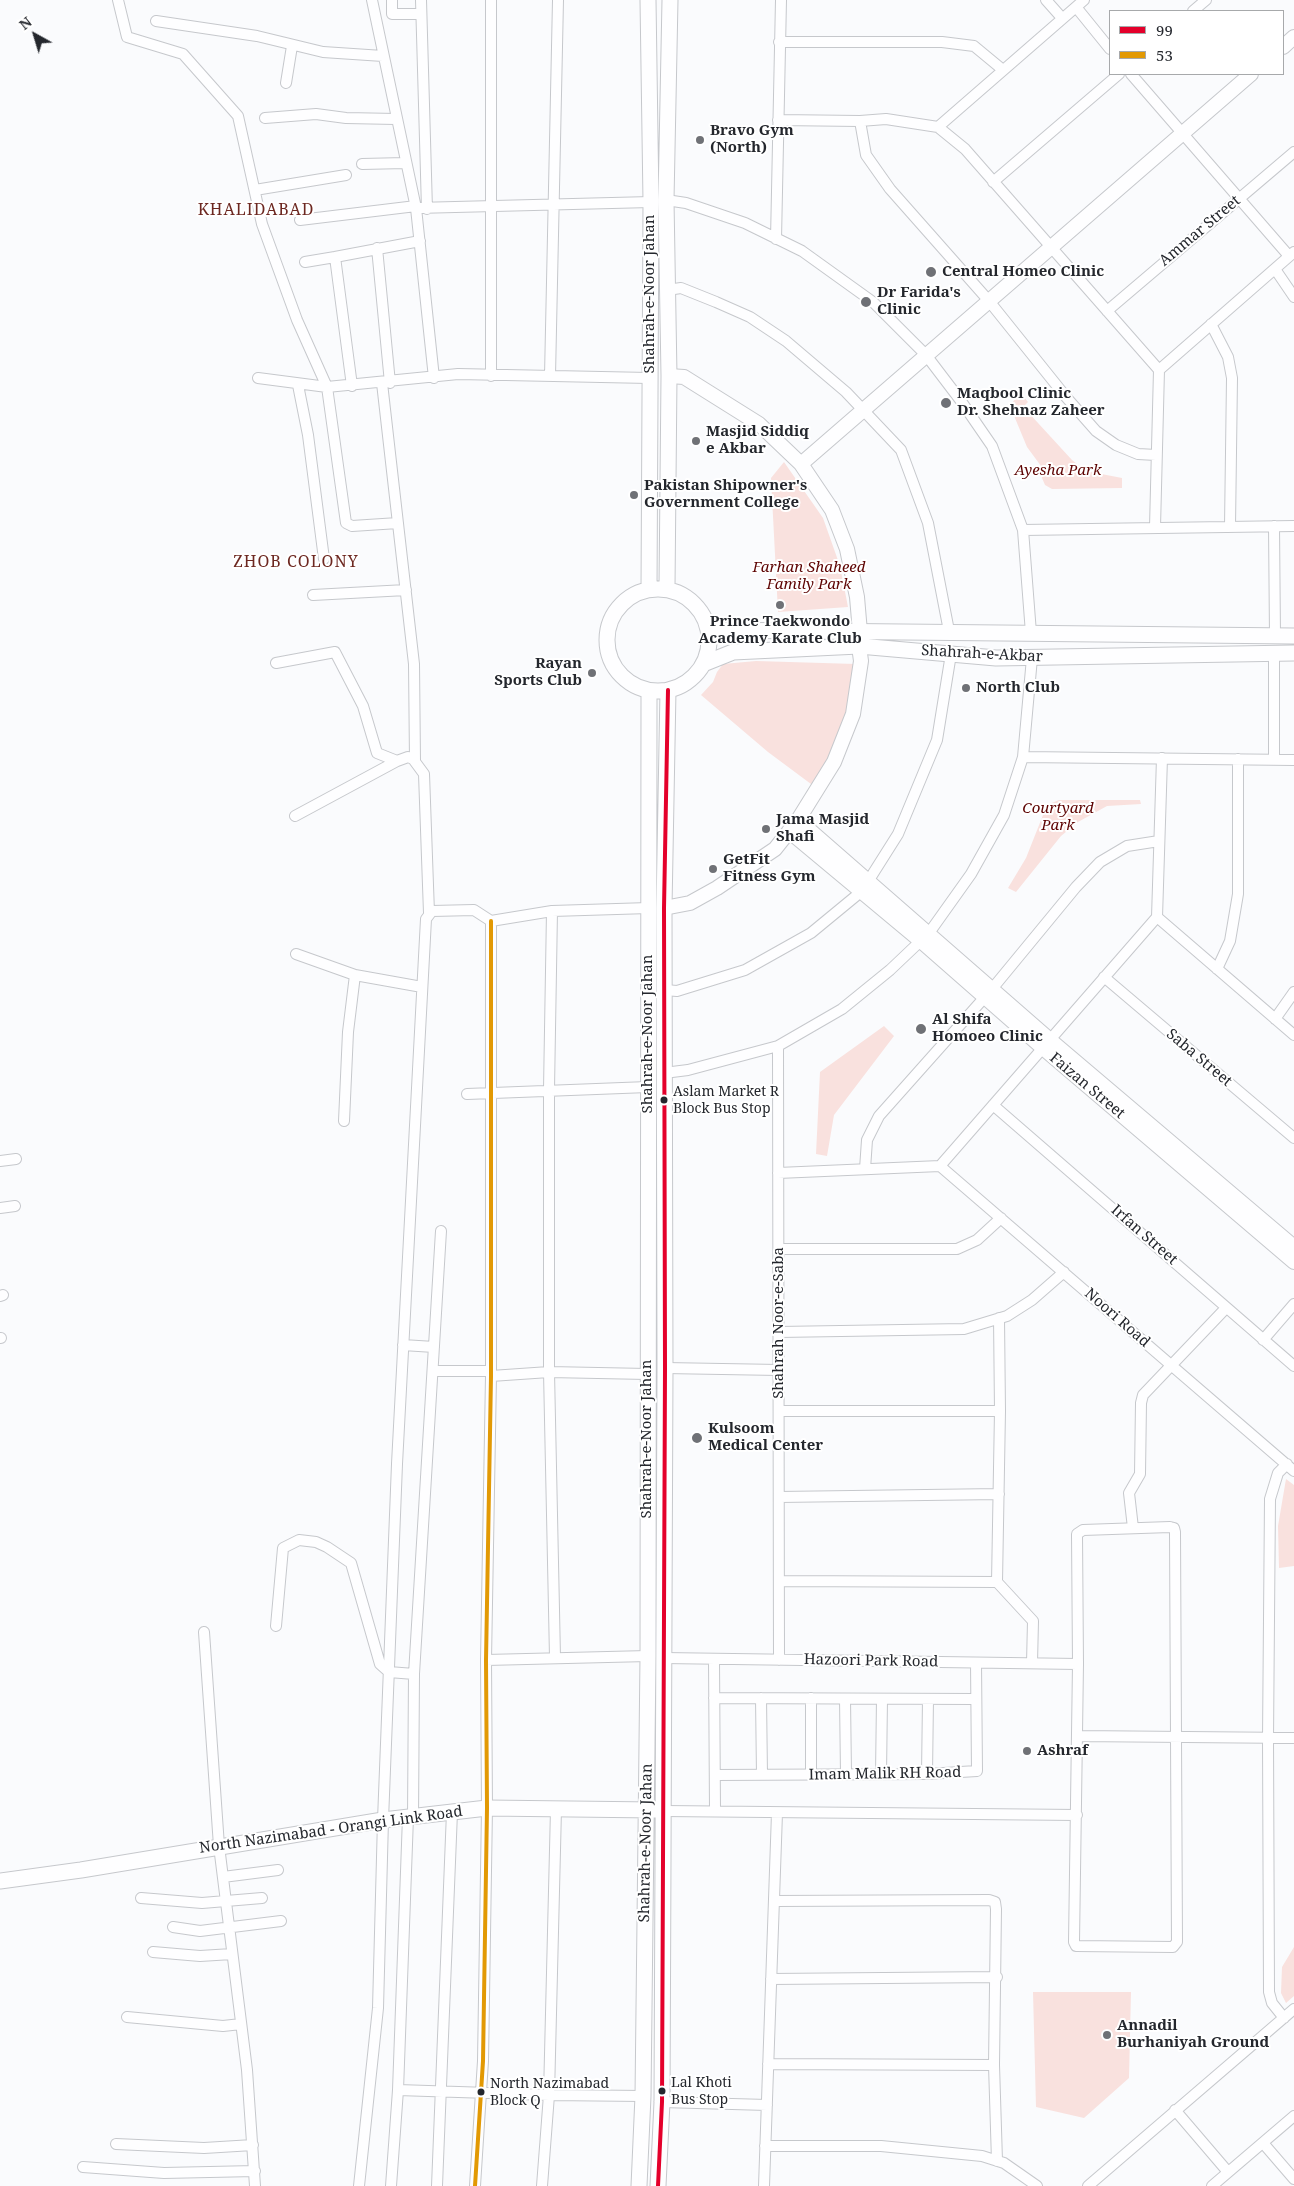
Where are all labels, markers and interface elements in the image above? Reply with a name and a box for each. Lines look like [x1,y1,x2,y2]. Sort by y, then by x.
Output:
north arrow [10,10,60,60]
legend [1109,10,1284,75]
text: N [15,12,36,34]
text: 99 [1156,20,1173,40]
text: 53 [1156,45,1173,65]
place label: Bravo Gym (North) [710,122,794,157]
marker: Bravo Gym (North) [694,134,706,146]
street label: Ammar Street [1156,192,1244,270]
district label: KHALIDABAD [196,200,316,220]
street label: Shahrah-e-Noor Jahan [641,215,659,373]
place label: Central Homeo Clinic [942,263,1104,281]
marker: Central Homeo Clinic [924,265,938,279]
place label: Dr Farida's Clinic [877,284,961,319]
marker: Dr Farida's Clinic [859,295,873,309]
place label: Maqbool Clinic Dr. Shehnaz Zaheer [957,385,1105,420]
marker: Maqbool Clinic Dr. Shehnaz Zaheer [939,396,953,410]
place label: Masjid Siddiq e Akbar [706,423,809,458]
marker: Masjid Siddiq e Akbar [690,435,702,447]
park label: Ayesha Park [1014,462,1102,480]
place label: Pakistan Shipowner's Government College [644,477,807,512]
marker: Pakistan Shipowner's Government College [628,489,640,501]
district label: ZHOB COLONY [232,552,360,572]
park label: Farhan Shaheed Family Park [753,559,865,594]
marker: Prince Taekwondo Academy Karate Club [774,599,786,611]
place label: Prince Taekwondo Academy Karate Club [698,613,862,648]
street label: Shahrah-e-Akbar [921,642,1043,666]
place label: Rayan Sports Club [494,655,582,690]
marker: Rayan Sports Club [586,667,598,679]
place label: North Club [976,679,1060,697]
marker: North Club [960,682,972,694]
park label: Courtyard Park [1022,800,1094,835]
place label: Jama Masjid Shafi [776,811,869,846]
marker: Jama Masjid Shafi [760,823,772,835]
place label: GetFit Fitness Gym [723,851,816,886]
marker: GetFit Fitness Gym [707,863,719,875]
street label: Shahrah-e-Noor Jahan [639,955,657,1113]
place label: Al Shifa Homoeo Clinic [932,1011,1043,1046]
marker: Al Shifa Homoeo Clinic [914,1022,928,1036]
street label: Saba Street [1163,1025,1235,1091]
street label: Faizan Street [1046,1049,1128,1123]
place label: Aslam Market R Block Bus Stop [673,1084,779,1116]
marker: Aslam Market R Block Bus Stop [659,1095,669,1105]
street label: Irfan Street [1107,1201,1181,1269]
street label: Shahrah Noor-e-Saba [770,1247,788,1399]
street label: Noori Road [1081,1285,1153,1351]
street label: Shahrah-e-Noor Jahan [638,1360,656,1518]
place label: Kulsoom Medical Center [708,1420,823,1455]
marker: Kulsoom Medical Center [690,1431,704,1445]
street label: Hazoori Park Road [804,1651,938,1671]
place label: Ashraf [1037,1742,1088,1760]
marker: Ashraf [1021,1745,1033,1757]
street label: Shahrah-e-Noor Jahan [636,1763,656,1923]
street label: Imam Malik RH Road [809,1764,961,1784]
street label: North Nazimabad - Orangi Link Road [198,1803,464,1857]
place label: Annadil Burhaniyah Ground [1117,2017,1269,2052]
marker: Annadil Burhaniyah Ground [1101,2029,1113,2041]
place label: Lal Khoti Bus Stop [671,2075,732,2108]
place label: North Nazimabad Block Q [490,2076,609,2108]
marker: Lal Khoti Bus Stop [657,2086,667,2096]
marker: North Nazimabad Block Q [476,2087,486,2097]

